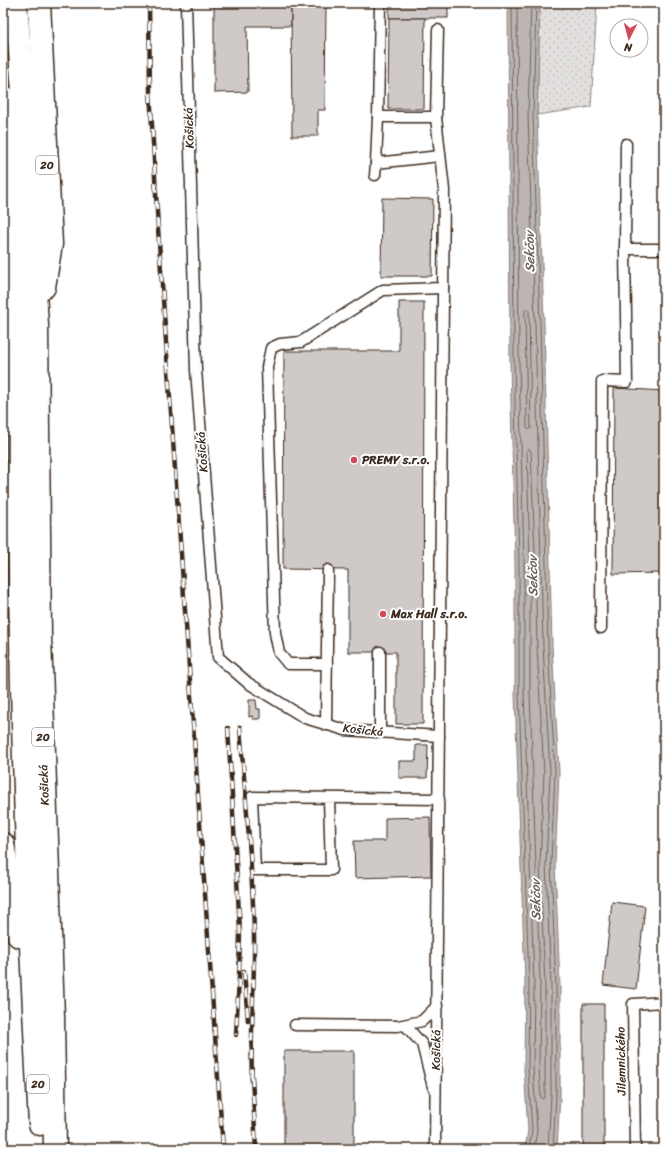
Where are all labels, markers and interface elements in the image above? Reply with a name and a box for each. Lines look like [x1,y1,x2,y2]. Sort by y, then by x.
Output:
north arrow [609,18,649,58]
text: N [623,38,634,57]
street label: Košická [177,107,201,149]
road number: 20 [36,156,58,174]
water label: Sekčov [518,229,541,273]
street label: Košická [190,431,214,473]
place label: PREMY s.r.o. [362,449,430,471]
marker: PREMY s.r.o. [349,455,359,465]
water label: Sekčov [521,553,544,597]
place label: Max Hall s.r.o. [390,603,468,625]
marker: Max Hall s.r.o. [378,609,388,619]
street label: Košická [342,717,384,743]
road number: 20 [32,728,54,746]
street label: Košická [32,764,56,806]
water label: Sekčov [524,877,547,921]
street label: Jilemnického [609,1027,633,1096]
street label: Košická [425,1030,447,1070]
road number: 20 [27,1075,49,1093]

